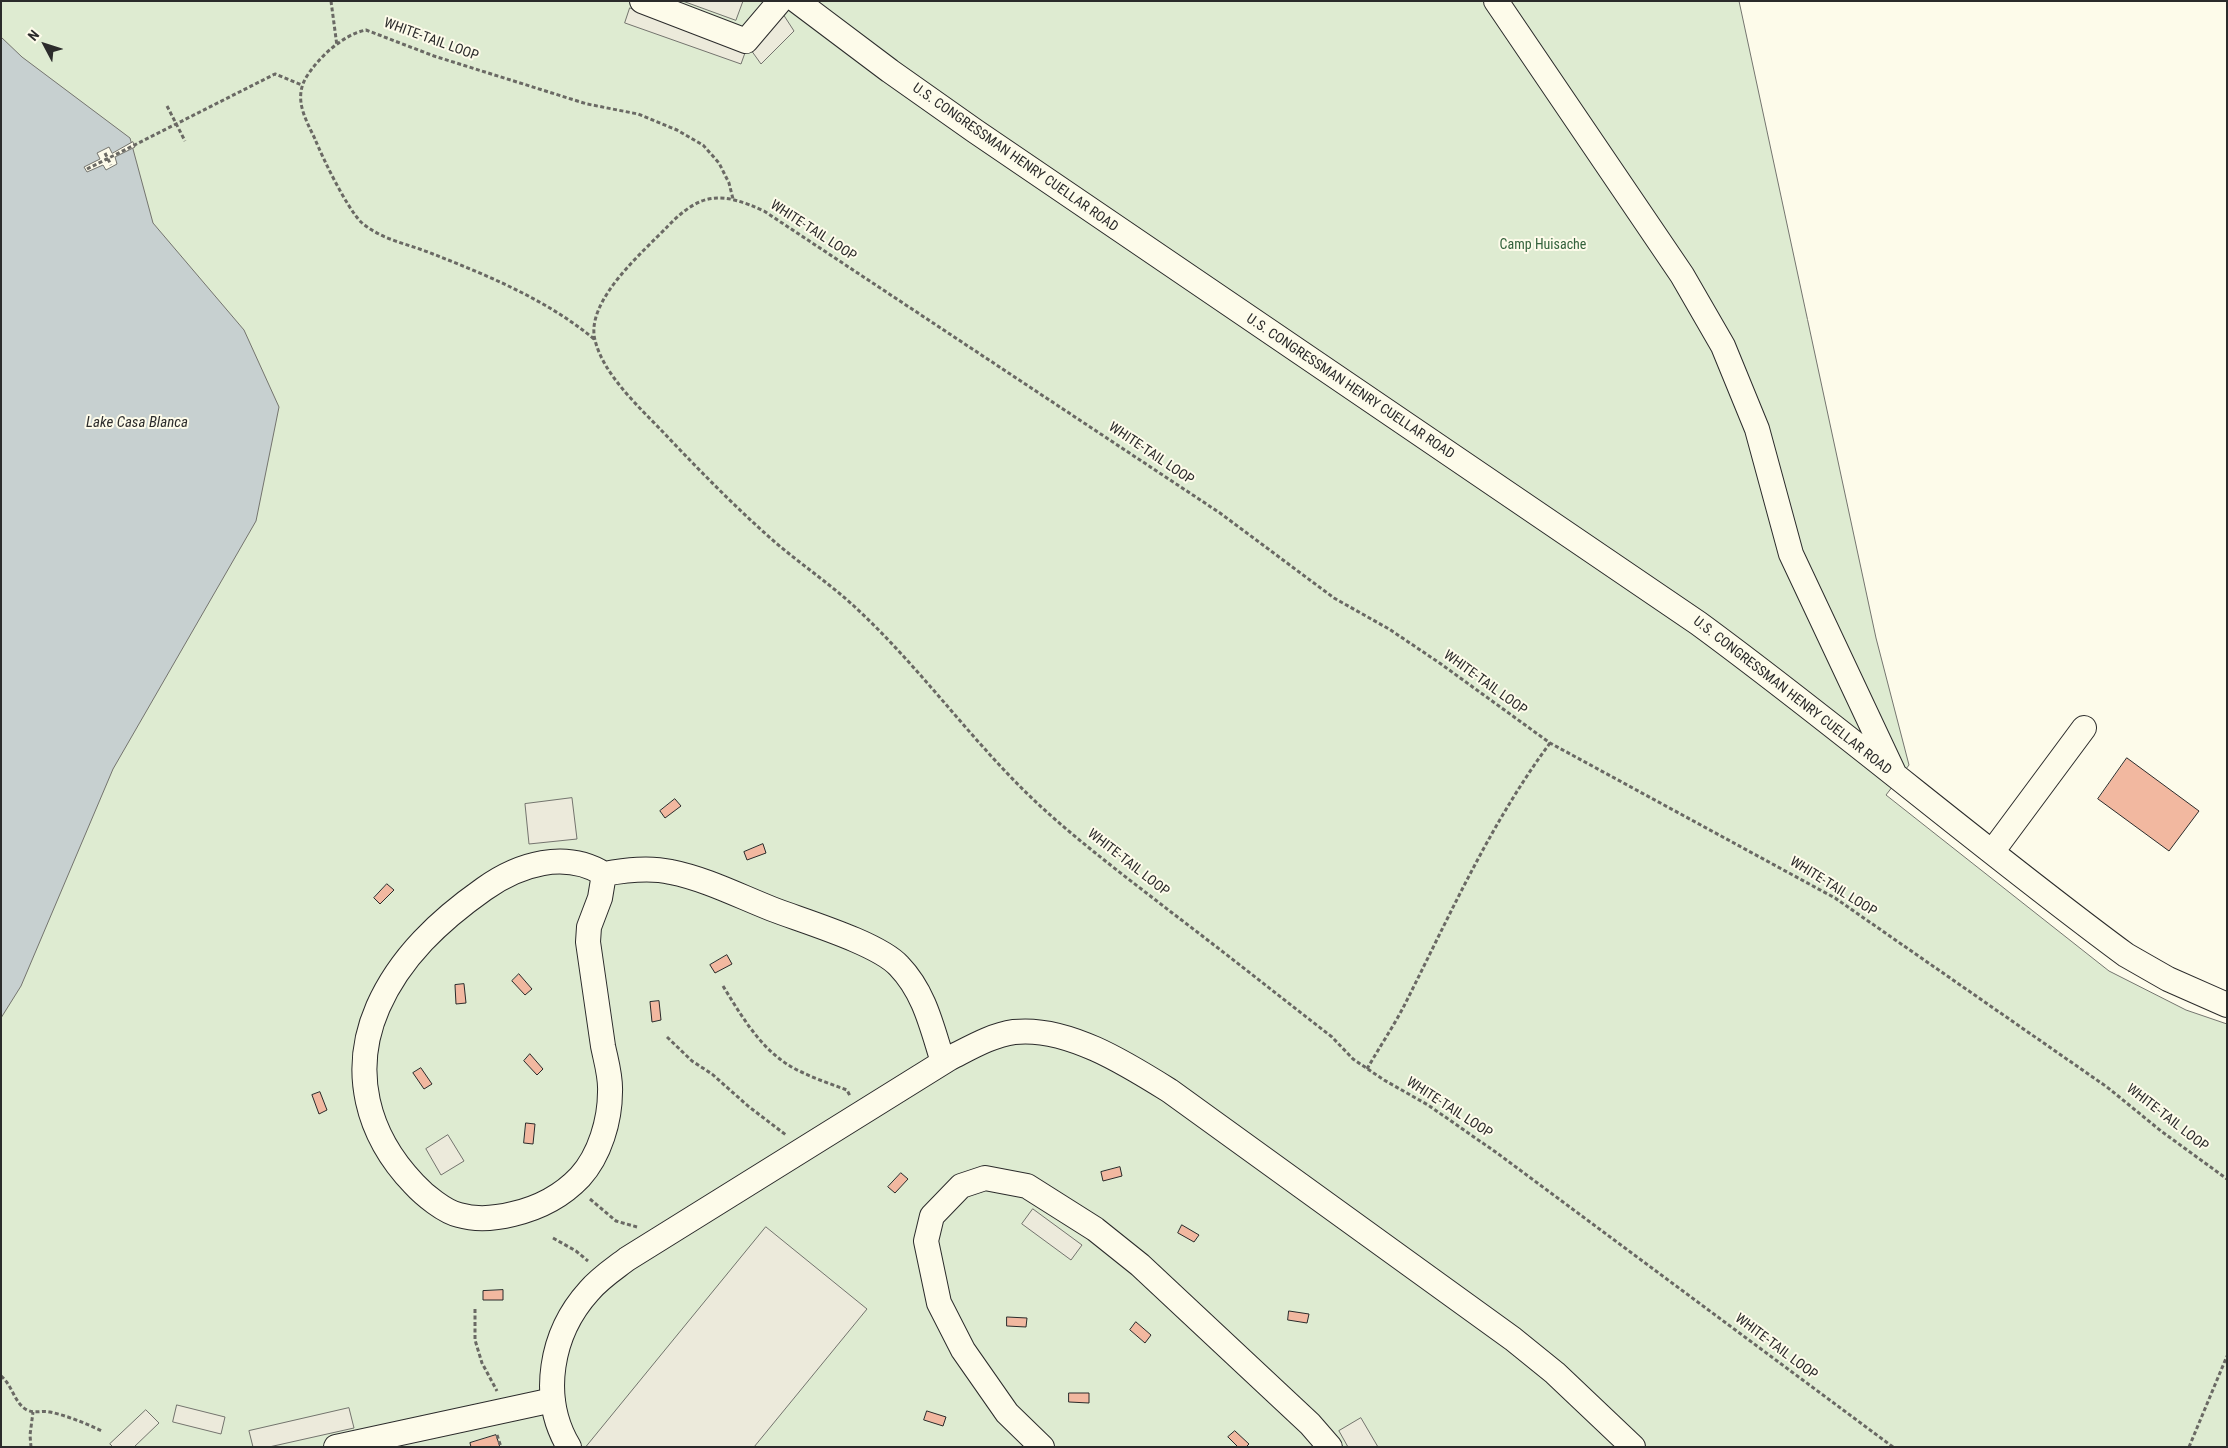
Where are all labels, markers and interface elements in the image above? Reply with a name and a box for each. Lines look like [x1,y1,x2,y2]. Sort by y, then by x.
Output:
street label: WHITE-TAIL LOOP [381,15,481,65]
north arrow [20,20,70,70]
text: N [25,27,42,44]
street label: U.S. CONGRESSMAN HENRY CUELLAR ROAD [909,80,1121,236]
street label: WHITE-TAIL LOOP [767,197,859,265]
park label: Camp Huisache [1500,237,1586,253]
street label: U.S. CONGRESSMAN HENRY CUELLAR ROAD [1243,311,1457,463]
water label: Lake Casa Blanca [86,414,188,432]
street label: WHITE-TAIL LOOP [1105,419,1197,489]
street label: U.S. CONGRESSMAN HENRY CUELLAR ROAD [1689,613,1895,779]
street label: WHITE-TAIL LOOP [1440,647,1530,719]
street label: WHITE-TAIL LOOP [1084,826,1172,900]
street label: WHITE-TAIL LOOP [1786,854,1880,920]
street label: WHITE-TAIL LOOP [1403,1074,1495,1142]
street label: WHITE-TAIL LOOP [2123,1081,2211,1155]
street label: WHITE-TAIL LOOP [1731,1310,1821,1384]

